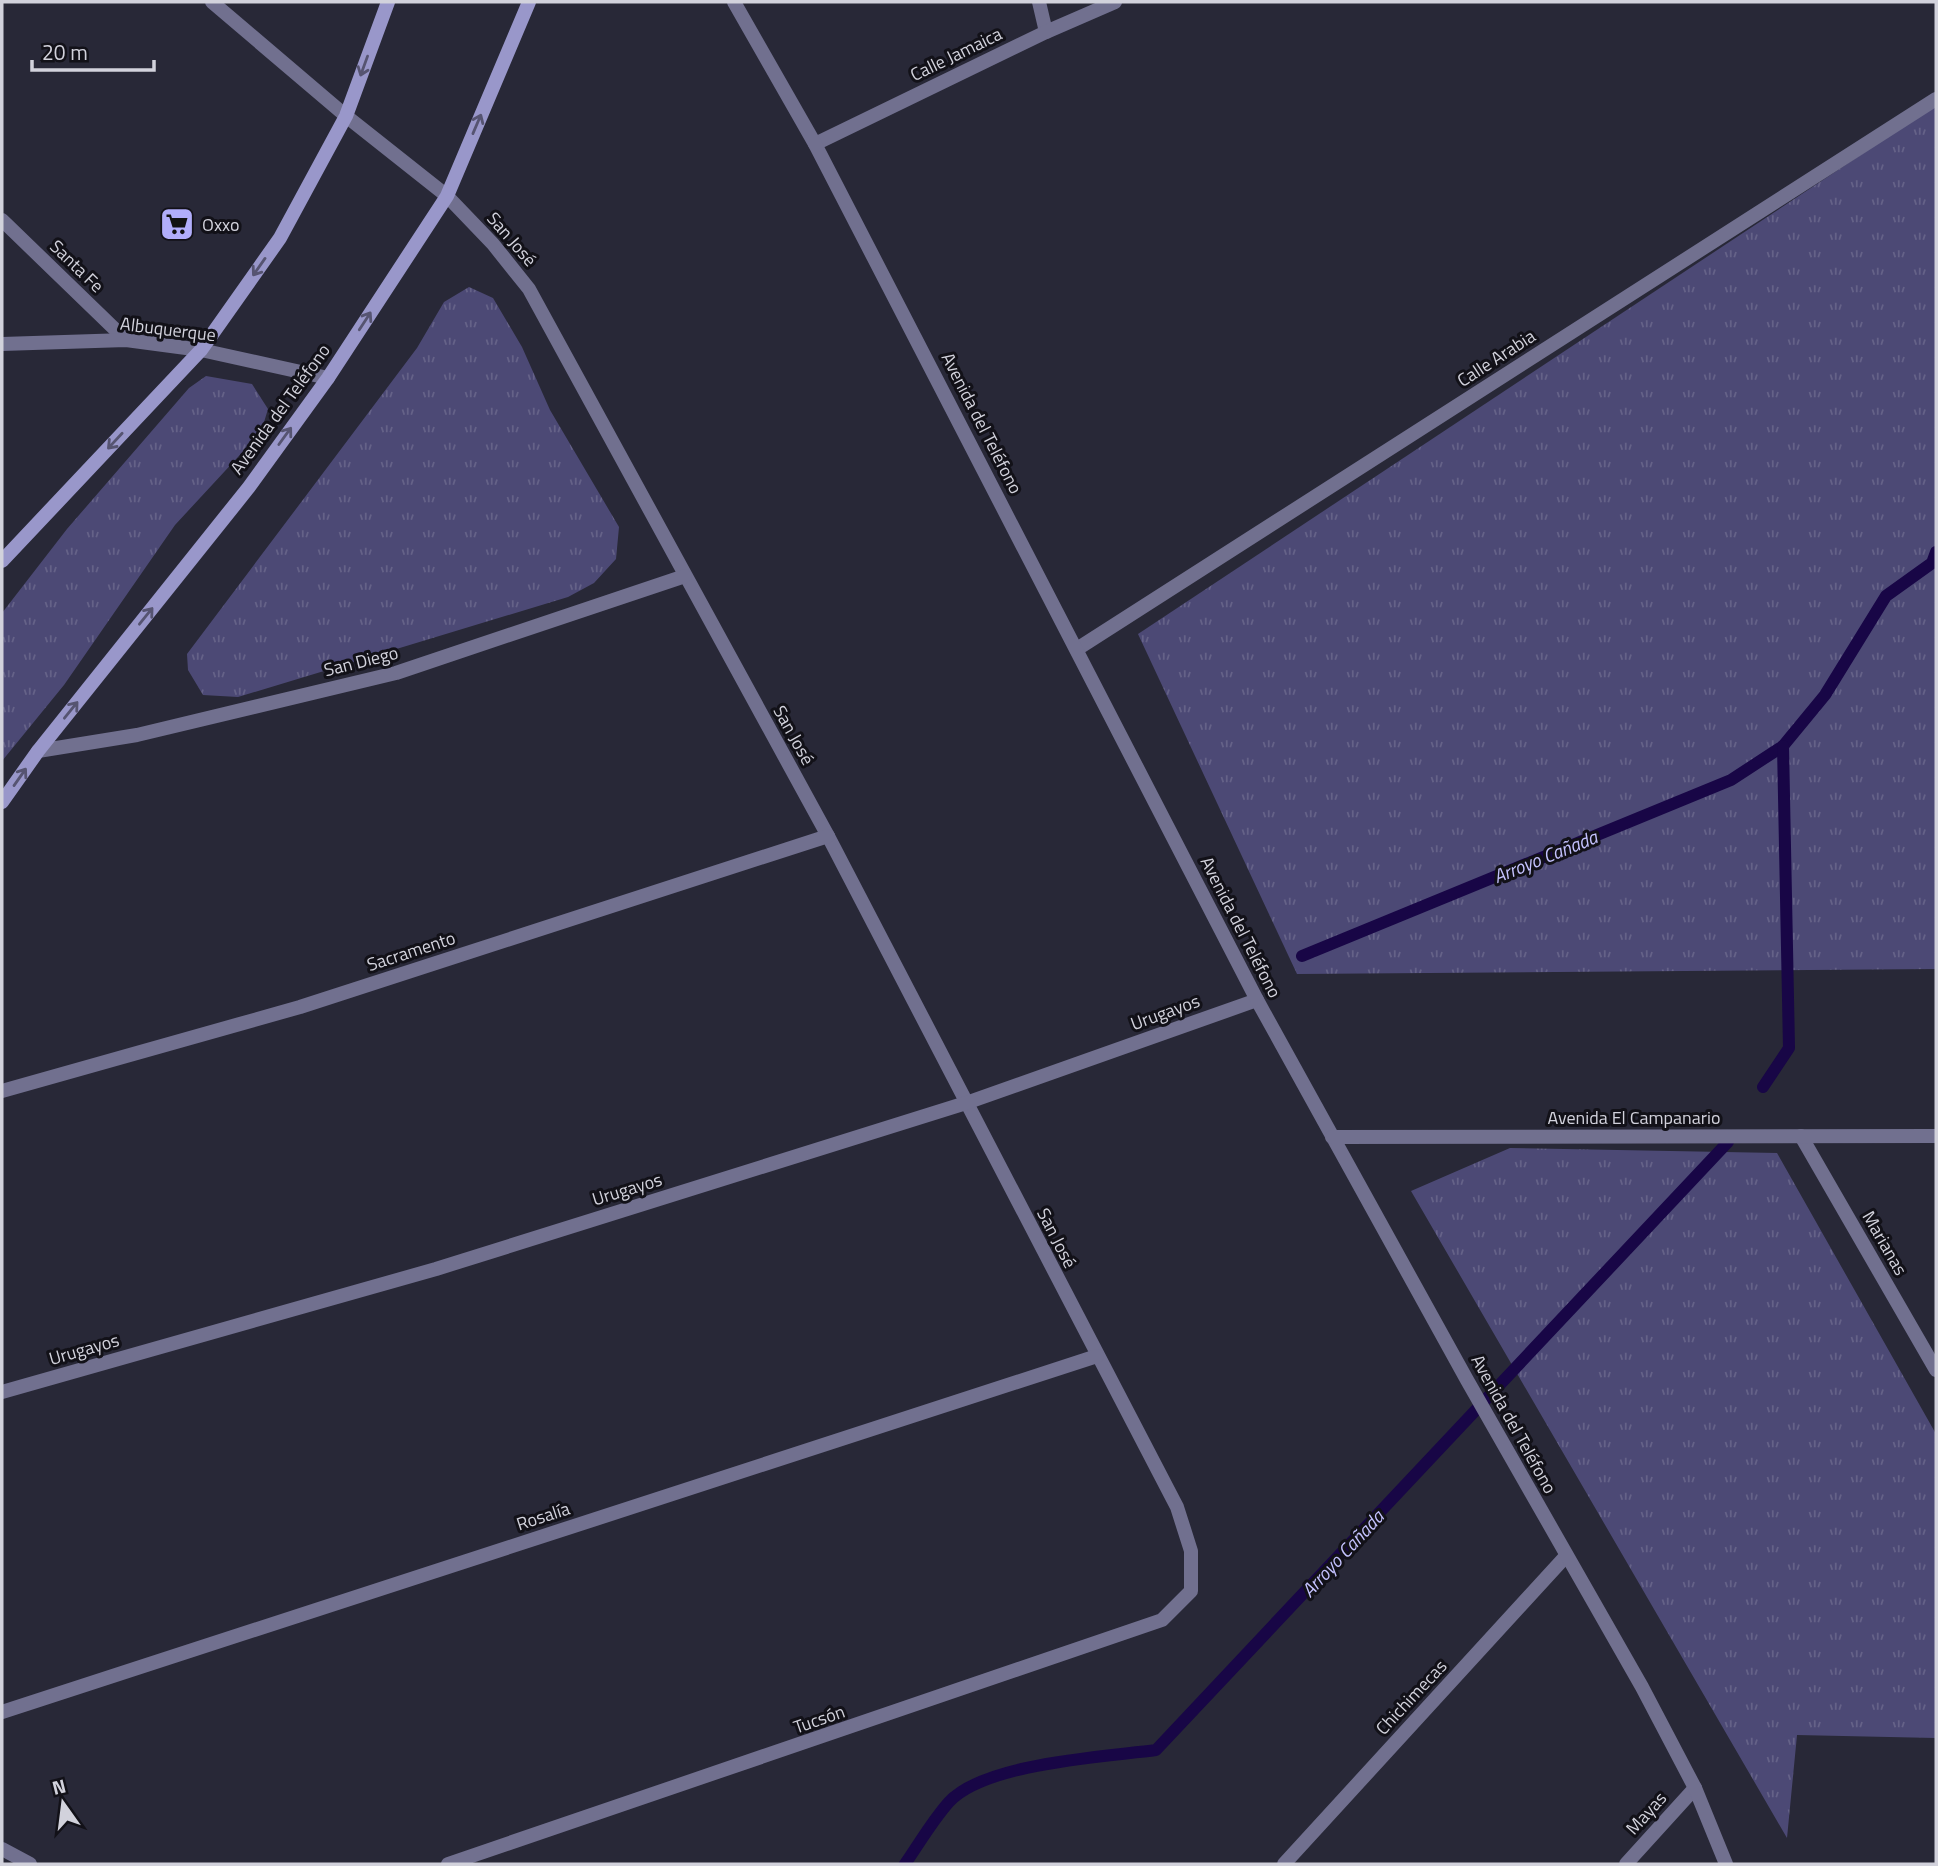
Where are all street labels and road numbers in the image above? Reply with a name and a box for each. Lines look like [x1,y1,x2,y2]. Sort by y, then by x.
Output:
street label: Calle Jamaica [905,20,1007,88]
street label: San José [481,206,543,272]
street label: Santa Fe [44,233,110,299]
street label: Albuquerque [119,310,217,348]
street label: Calle Arabia [1452,323,1540,393]
street label: Avenida del Teléfono [223,338,337,480]
street label: Avenida del Teléfono [935,348,1029,498]
street label: San Diego [321,639,401,683]
street label: San José [767,700,821,770]
street label: Avenida del Teléfono [1194,852,1288,1002]
street label: Sacramento [363,924,459,978]
street label: Urugayos [1127,987,1203,1037]
street label: Avenida El Campanario [1548,1104,1720,1131]
street label: Urugayos [589,1166,665,1212]
street label: San José [1030,1203,1084,1273]
street label: Marianas [1856,1206,1914,1280]
street label: Urugayos [46,1326,122,1372]
street label: Avenida del Teléfono [1465,1349,1563,1499]
street label: Rosalía [513,1495,573,1537]
street label: Chichimecas [1369,1653,1453,1741]
street label: Tucsón [790,1698,848,1740]
street label: Mayas [1619,1785,1673,1841]

